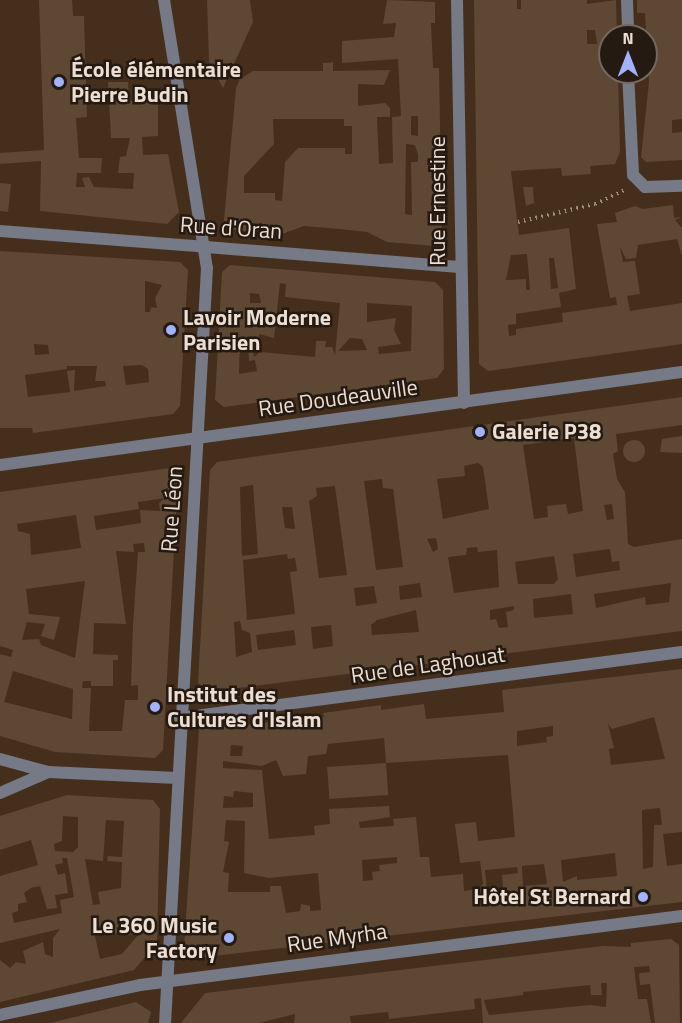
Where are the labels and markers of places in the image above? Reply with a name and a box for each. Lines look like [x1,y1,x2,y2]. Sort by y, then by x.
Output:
place label: École élémentaire Pierre Budin [71,56,241,107]
marker: École élémentaire Pierre Budin [52,75,66,89]
place label: Lavoir Moderne Parisien [183,304,331,356]
marker: Lavoir Moderne Parisien [164,323,178,337]
place label: Galerie P38 [492,419,601,445]
marker: Galerie P38 [473,425,487,439]
place label: Institut des Cultures d'Islam [167,681,321,732]
marker: Institut des Cultures d'Islam [148,700,162,714]
place label: Hôtel St Bernard [473,884,631,910]
marker: Hôtel St Bernard [636,890,650,904]
place label: Le 360 Music Factory [92,912,217,963]
marker: Le 360 Music Factory [222,931,236,945]

